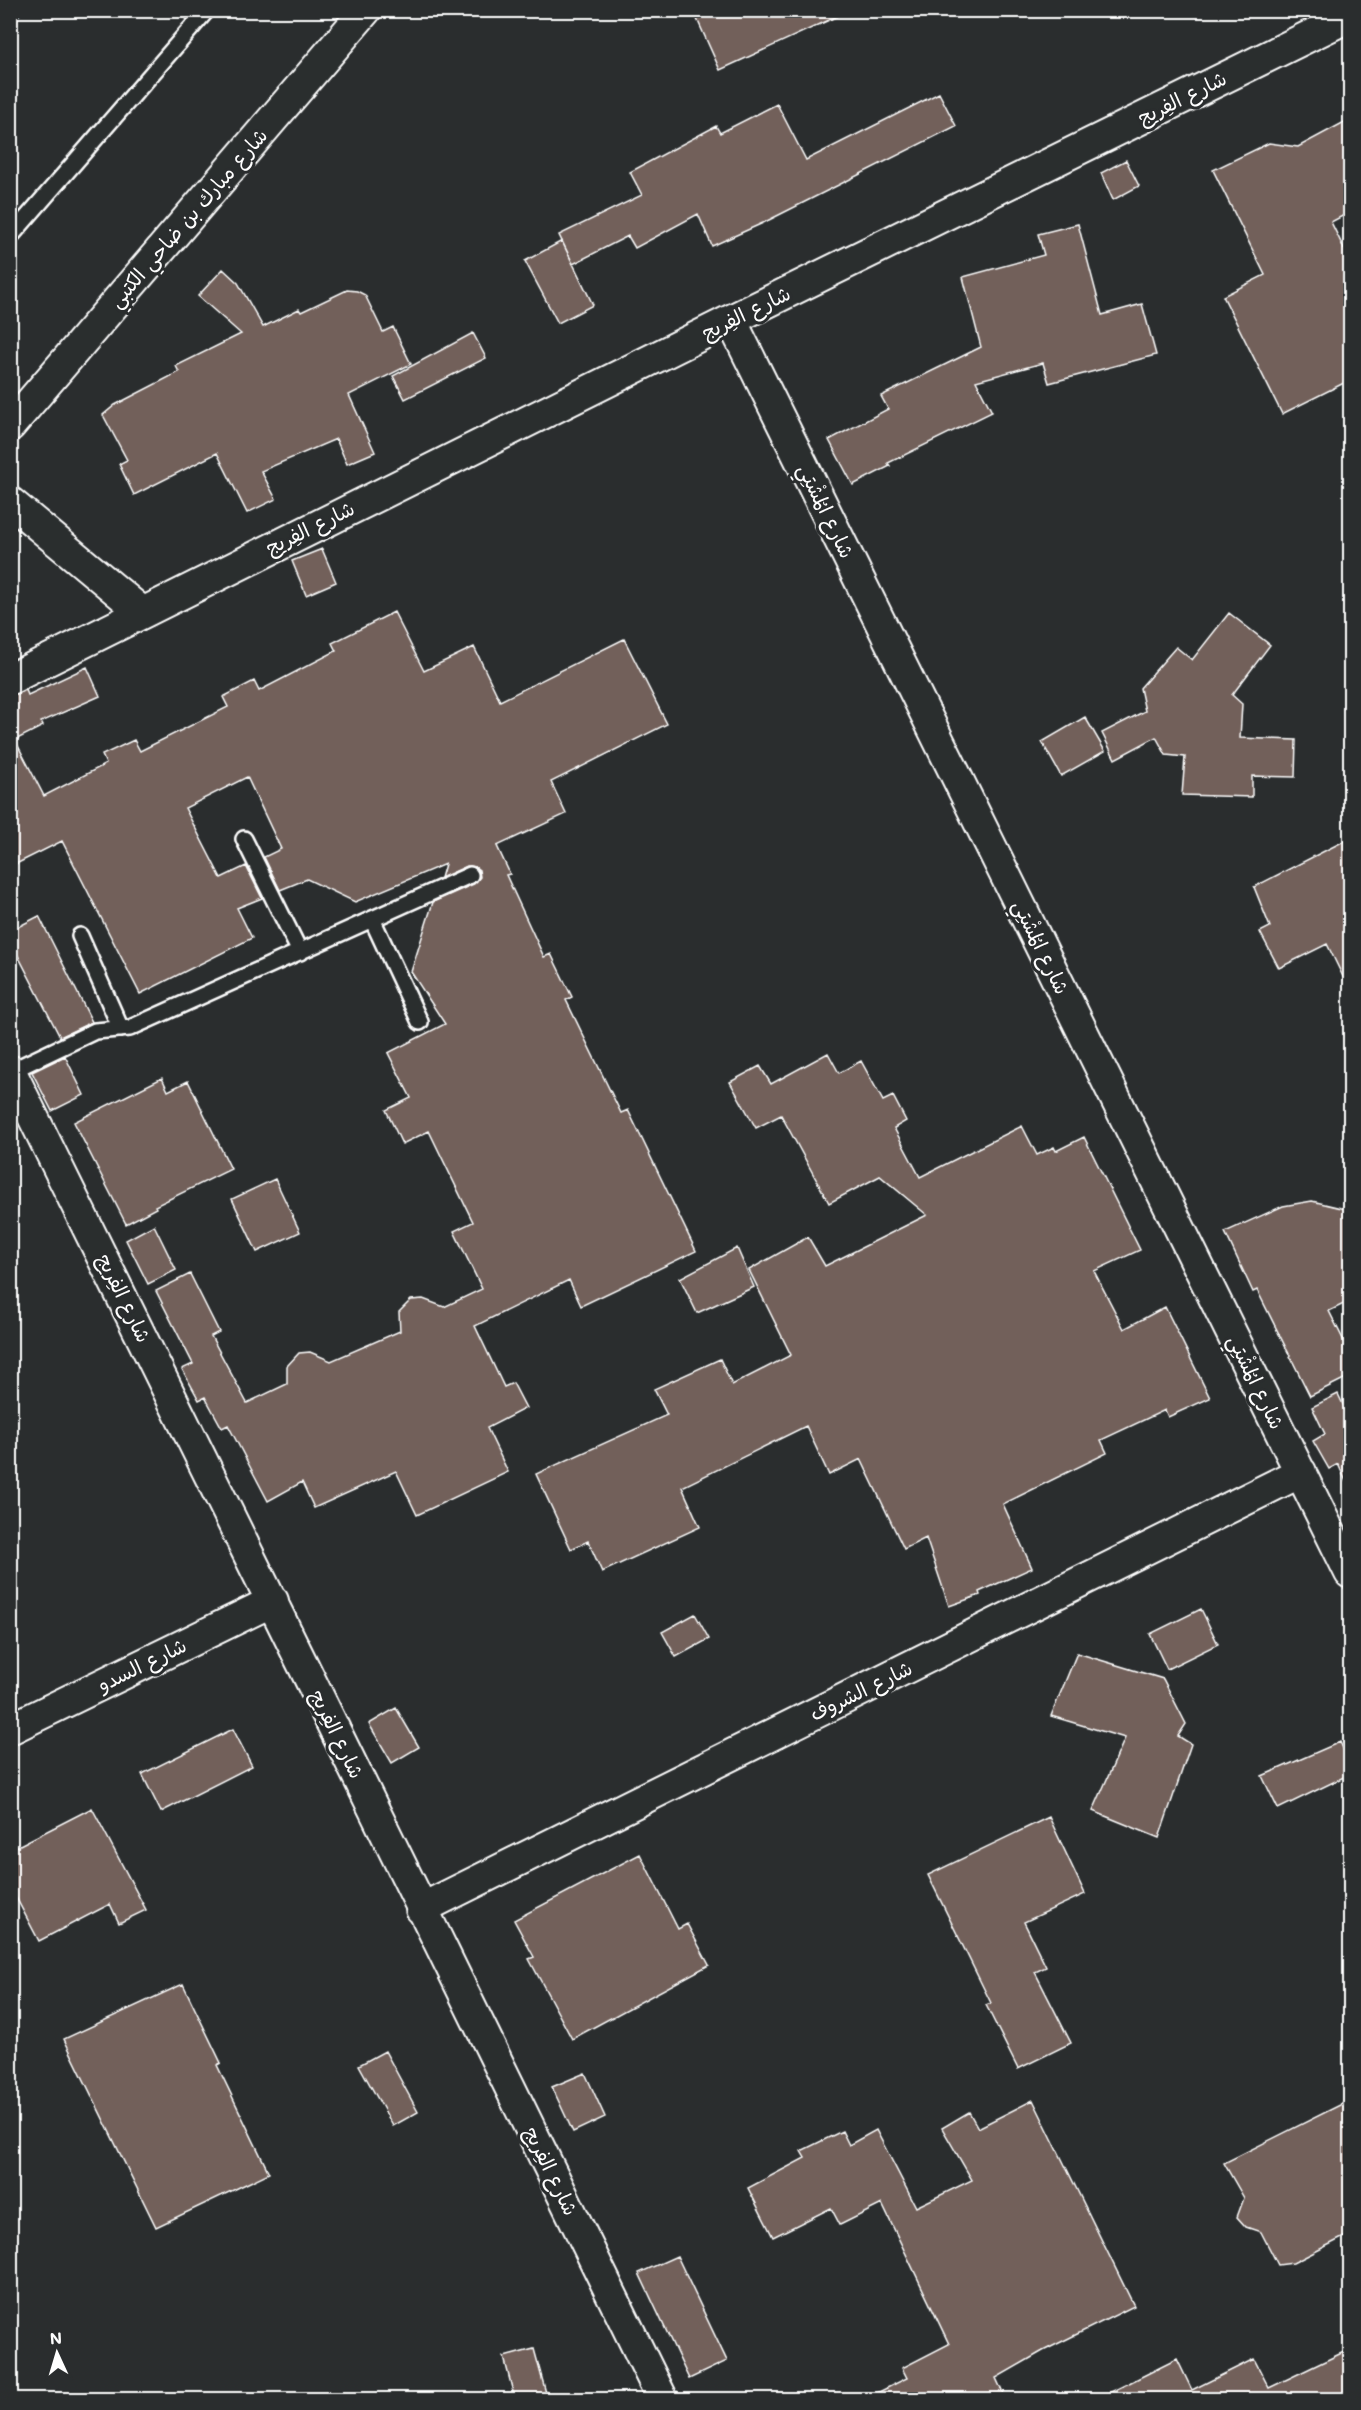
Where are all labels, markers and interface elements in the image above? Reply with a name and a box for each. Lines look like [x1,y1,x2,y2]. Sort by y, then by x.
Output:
street label: شارع الفِريج [1133,64,1231,132]
street label: شارع مبارك بن ضاحي الكتبي [102,122,277,316]
street label: شارع الفِريج [697,279,795,347]
street label: شارع المُشْتِي [787,459,861,565]
street label: شارع الفِريج [261,494,359,562]
street label: شارع المُشْتِي [1002,895,1076,1001]
street label: شارع الفِريج [90,1249,158,1347]
street label: شارع المُشْتِي [1217,1330,1291,1436]
street label: شارع السدو [92,1631,191,1699]
street label: شارع الشروف [805,1654,917,1728]
street label: شارع الفِريج [303,1685,371,1783]
street label: شارع الفِريج [517,2122,585,2220]
north arrow [27,2323,87,2383]
text: N [49,2327,63,2348]

